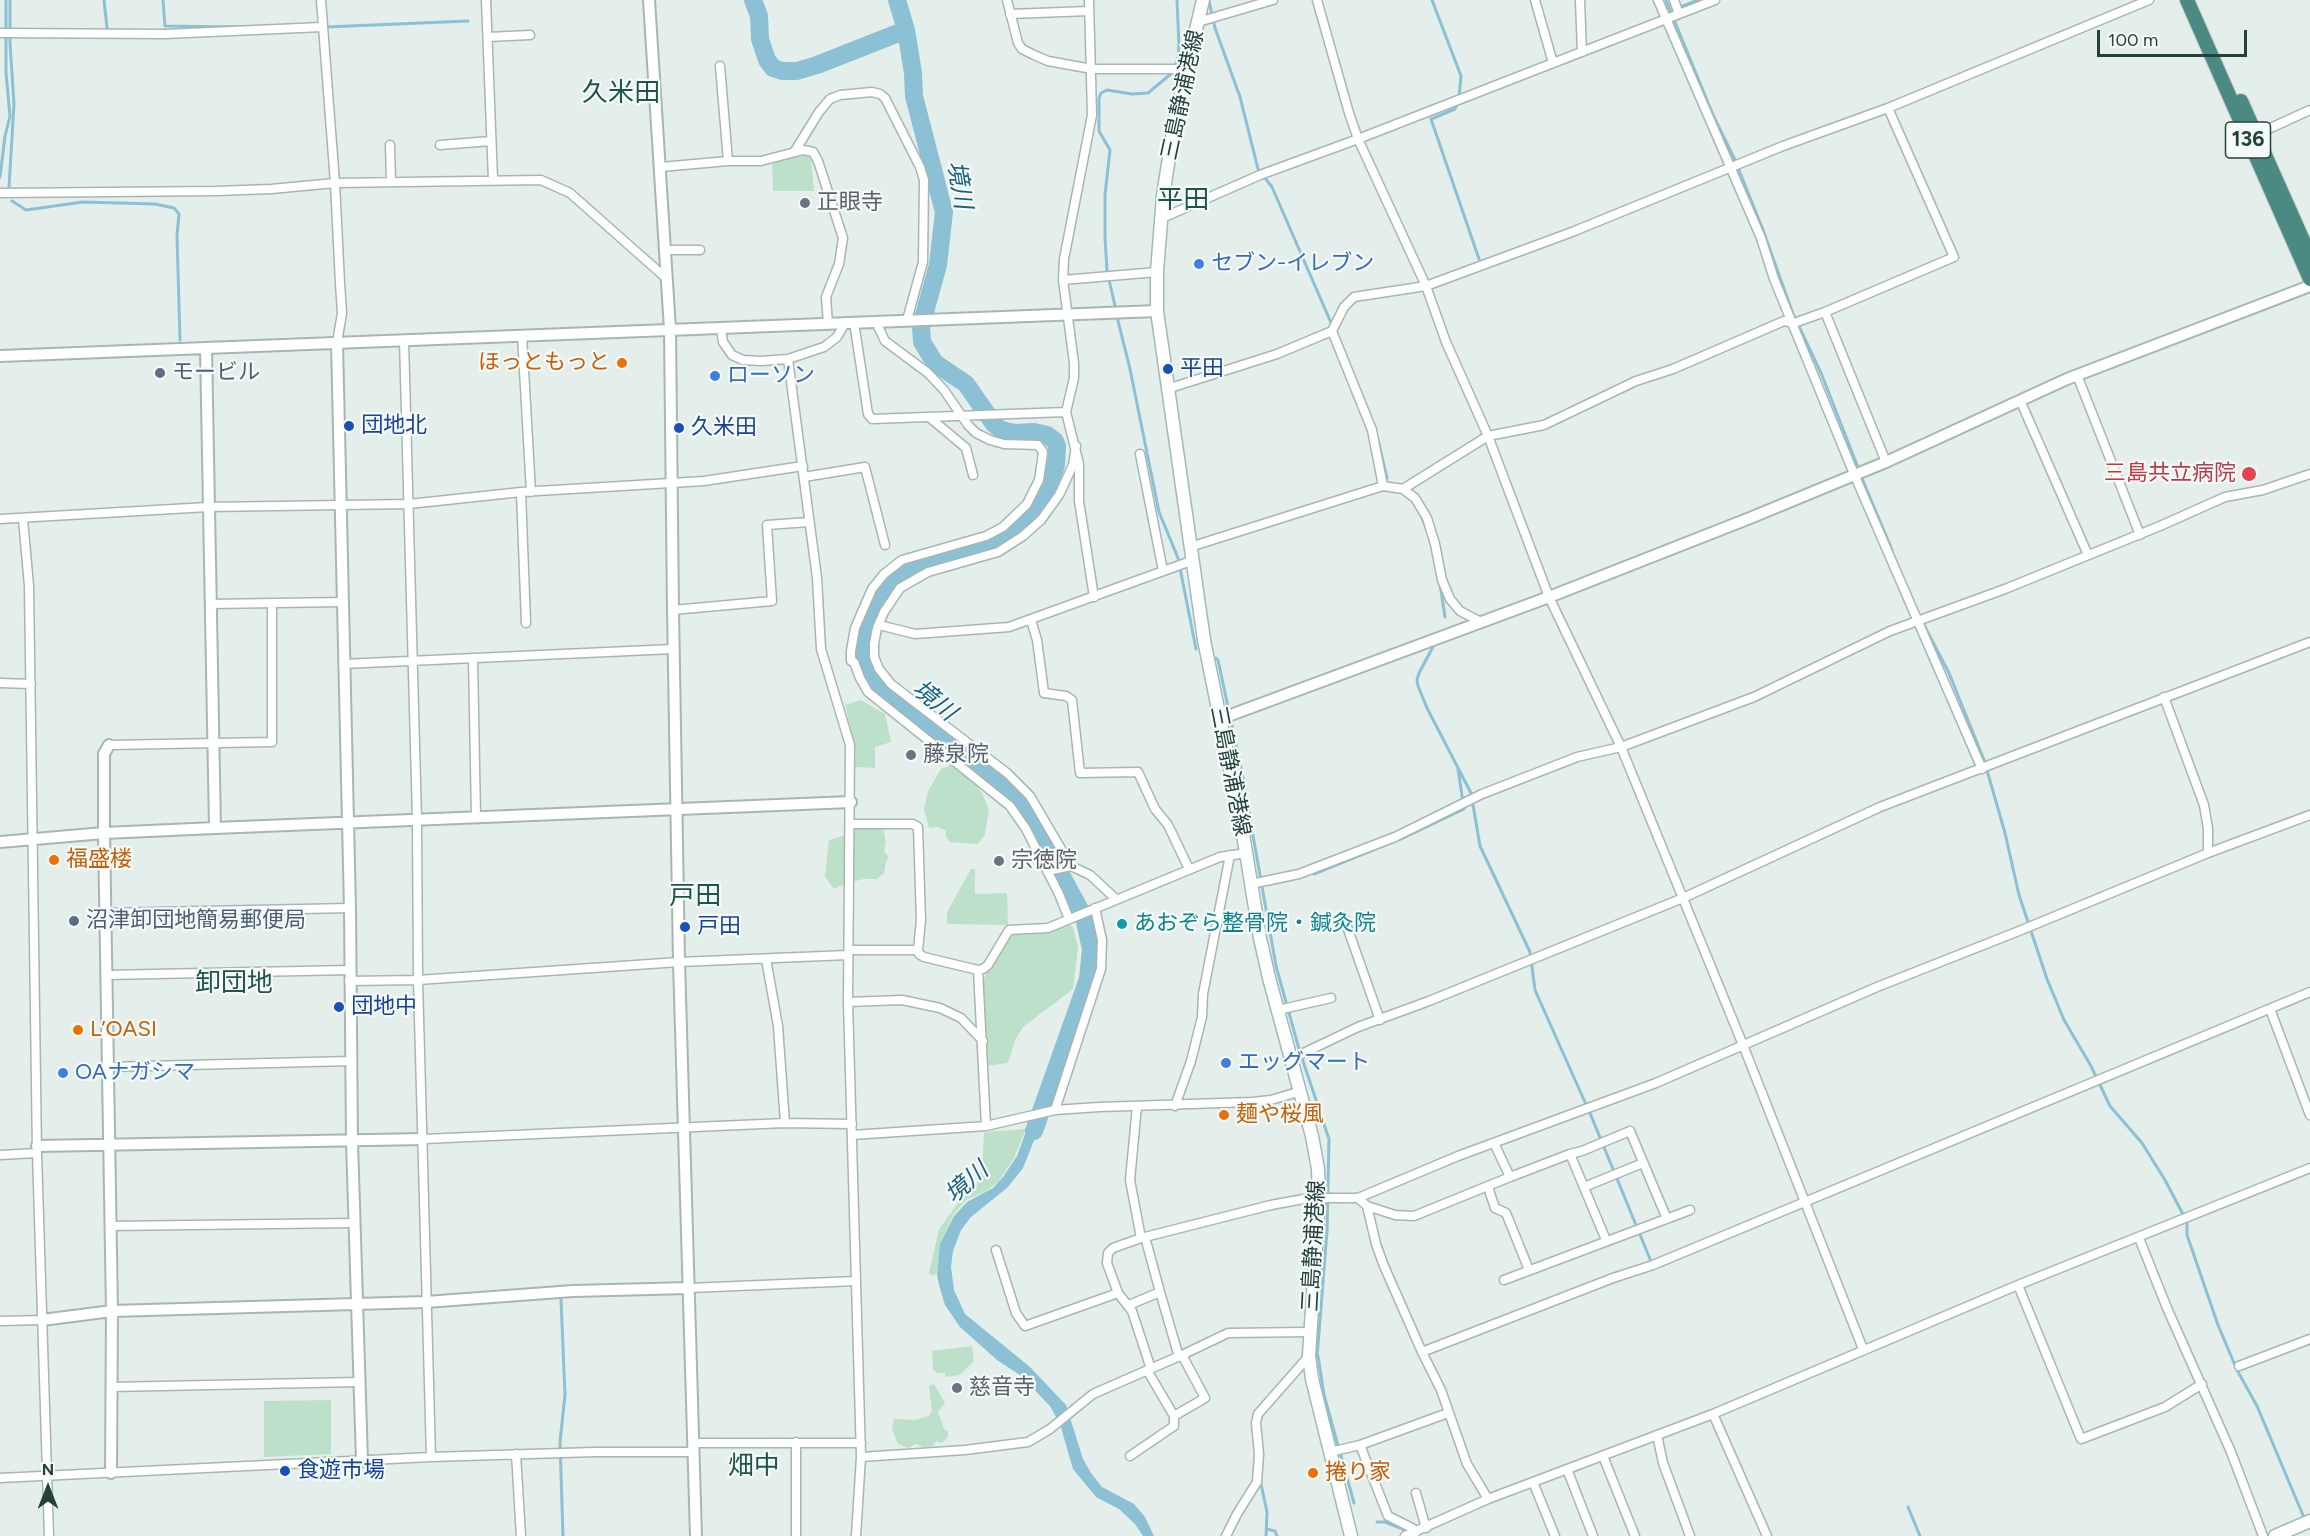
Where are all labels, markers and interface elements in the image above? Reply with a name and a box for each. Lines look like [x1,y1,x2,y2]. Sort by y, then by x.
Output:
scale bar [2100,18,2250,56]
street label: 三島静浦港線 [1156,28,1210,162]
text: 100 m [2108,29,2158,51]
district label: 久米田 [582,77,660,109]
road number: 136 [2226,122,2270,158]
water label: 境川 [941,159,977,211]
district label: 平田 [1157,184,1209,216]
place label: 正眼寺 [817,190,883,216]
marker: 正眼寺 [798,196,812,210]
place label: セブン-イレブン [1211,251,1374,277]
marker: セブン-イレブン [1192,257,1206,271]
place label: ほっともっと [478,350,610,376]
marker: ほっともっと [615,356,629,370]
place label: 平田 [1180,356,1224,382]
place label: モービル [172,360,260,386]
marker: 平田 [1161,362,1175,376]
place label: ローソン [727,363,815,389]
marker: モービル [153,366,167,380]
marker: ローソン [708,369,722,383]
place label: 団地北 [361,413,427,439]
place label: 久米田 [691,415,757,441]
marker: 団地北 [342,419,356,433]
marker: 久米田 [672,421,686,435]
place label: 三島共立病院 [2104,461,2236,487]
marker: 三島共立病院 [2240,465,2258,483]
water label: 境川 [906,675,962,727]
street label: 三島静浦港線 [1204,704,1256,838]
place label: 藤泉院 [923,742,989,768]
marker: 藤泉院 [904,748,918,762]
place label: 福盛楼 [66,847,132,873]
place label: 宗徳院 [1011,848,1077,874]
marker: 福盛楼 [47,853,61,867]
marker: 宗徳院 [992,854,1006,868]
district label: 戸田 [669,880,721,912]
place label: 沼津卸団地簡易郵便局 [86,908,306,934]
place label: あおぞら整骨院・鍼灸院 [1134,911,1376,937]
marker: 沼津卸団地簡易郵便局 [67,914,81,928]
place label: 戸田 [697,914,741,940]
marker: あおぞら整骨院・鍼灸院 [1115,917,1129,931]
marker: 戸田 [678,920,692,934]
district label: 卸団地 [195,967,273,999]
place label: 団地中 [351,994,417,1020]
marker: 団地中 [332,1000,346,1014]
place label: L’OASI [90,1017,157,1043]
marker: L’OASI [71,1023,85,1037]
place label: エッグマート [1238,1050,1370,1076]
marker: エッグマート [1219,1056,1233,1070]
place label: OAナガシマ [75,1060,195,1086]
marker: OAナガシマ [56,1066,70,1080]
place label: 麺や桜風 [1236,1102,1324,1128]
marker: 麺や桜風 [1217,1108,1231,1122]
water label: 境川 [939,1156,995,1210]
street label: 三島静浦港線 [1297,1179,1331,1313]
place label: 慈音寺 [969,1375,1035,1401]
marker: 慈音寺 [950,1381,964,1395]
district label: 畑中 [728,1450,780,1482]
north arrow [18,1458,78,1518]
place label: 食遊市場 [297,1458,385,1484]
text: N [42,1460,54,1479]
place label: 捲り家 [1325,1460,1391,1486]
marker: 食遊市場 [278,1464,292,1478]
marker: 捲り家 [1306,1466,1320,1480]

